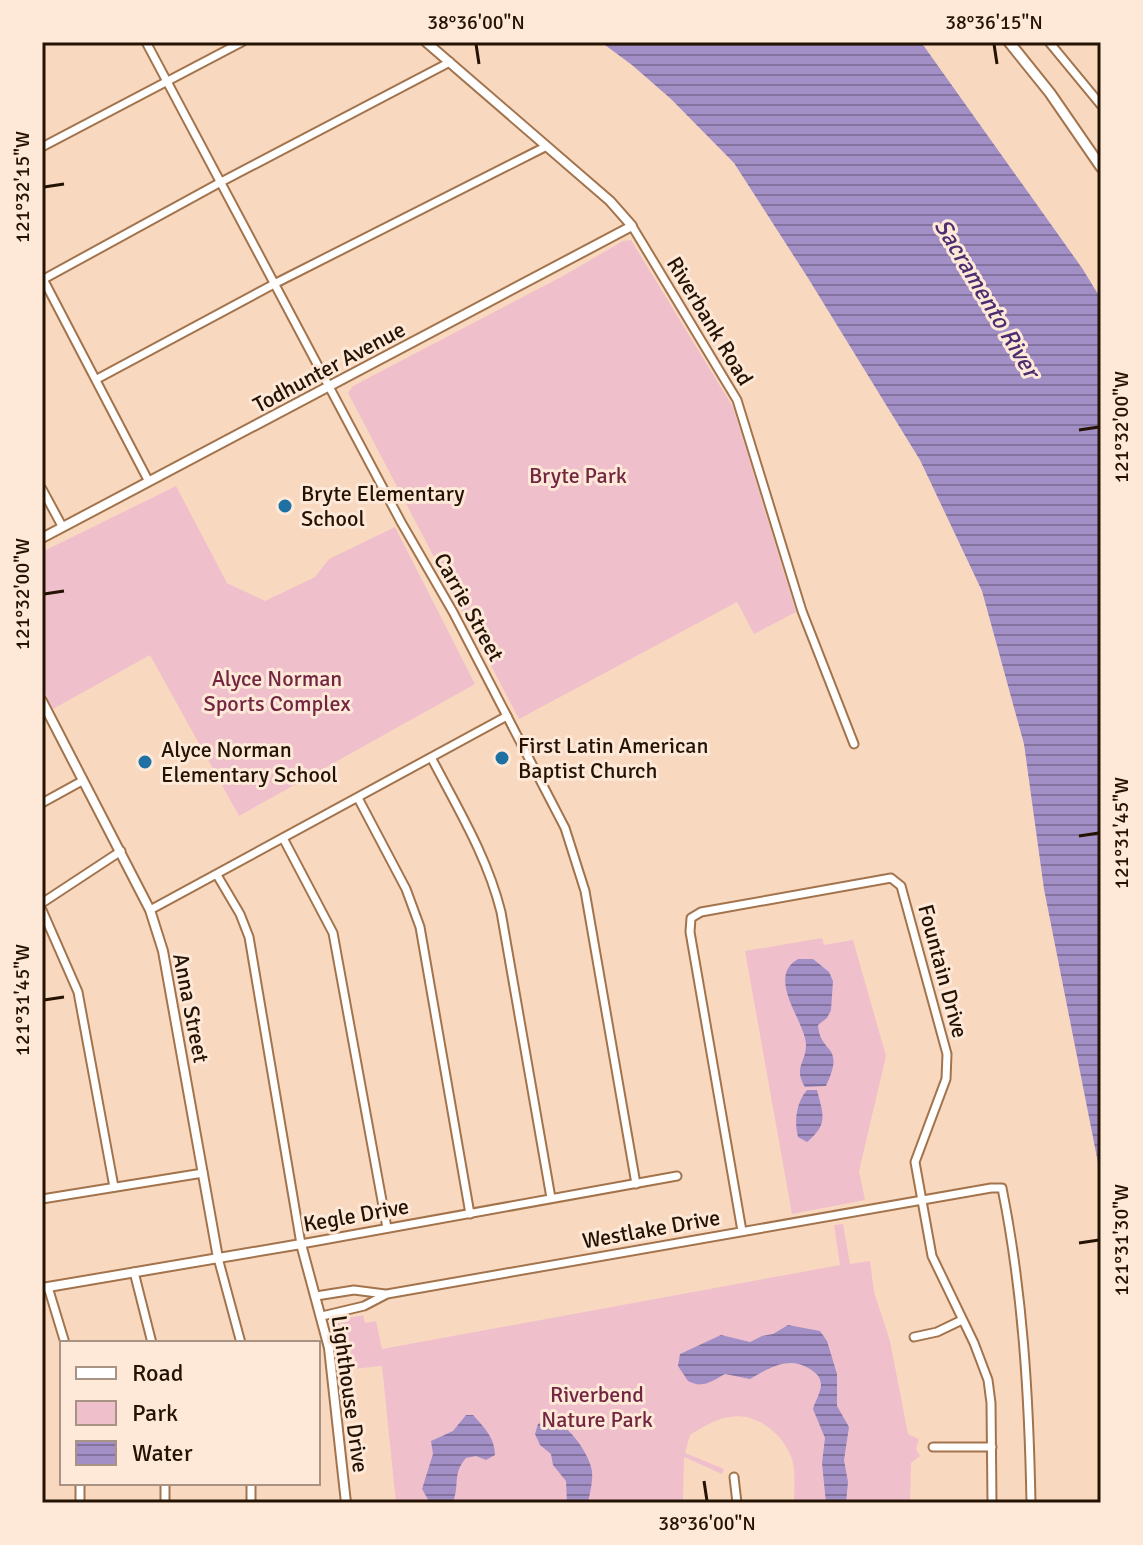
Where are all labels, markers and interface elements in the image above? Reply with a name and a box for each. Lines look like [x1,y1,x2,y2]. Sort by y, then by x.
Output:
text: 38°36'00"N [427,10,525,35]
text: 38°36'15"N [945,10,1043,35]
text: 121°32'15"W [10,131,35,243]
water label: Sacramento River [928,213,1048,386]
street label: Riverbank Road [661,252,759,390]
street label: Todhunter Avenue [248,316,410,418]
text: 121°32'00"W [1109,371,1134,483]
park label: Bryte Park [529,462,627,489]
place label: Bryte Elementary School [301,480,465,532]
marker: Bryte Elementary School [276,497,294,515]
text: 121°32'00"W [10,538,35,650]
street label: Carrie Street [428,548,510,666]
park label: Alyce Norman Sports Complex [203,665,351,717]
place label: First Latin American Baptist Church [518,732,709,784]
place label: Alyce Norman Elementary School [161,736,338,788]
marker: First Latin American Baptist Church [493,749,511,767]
marker: Alyce Norman Elementary School [136,753,154,771]
text: 121°31'45"W [1109,777,1134,889]
street label: Fountain Drive [912,901,974,1041]
text: 121°31'45"W [10,944,35,1056]
street label: Anna Street [167,951,215,1065]
text: 121°31'30"W [1109,1184,1134,1296]
street label: Kegle Drive [301,1192,411,1238]
street label: Westlake Drive [580,1204,722,1254]
street label: Lighthouse Drive [326,1314,374,1474]
legend [60,1341,320,1485]
text: Road [132,1358,183,1388]
park label: Riverbend Nature Park [541,1381,653,1433]
text: Park [132,1398,178,1428]
text: Water [132,1438,193,1468]
text: 38°36'00"N [658,1511,756,1536]

